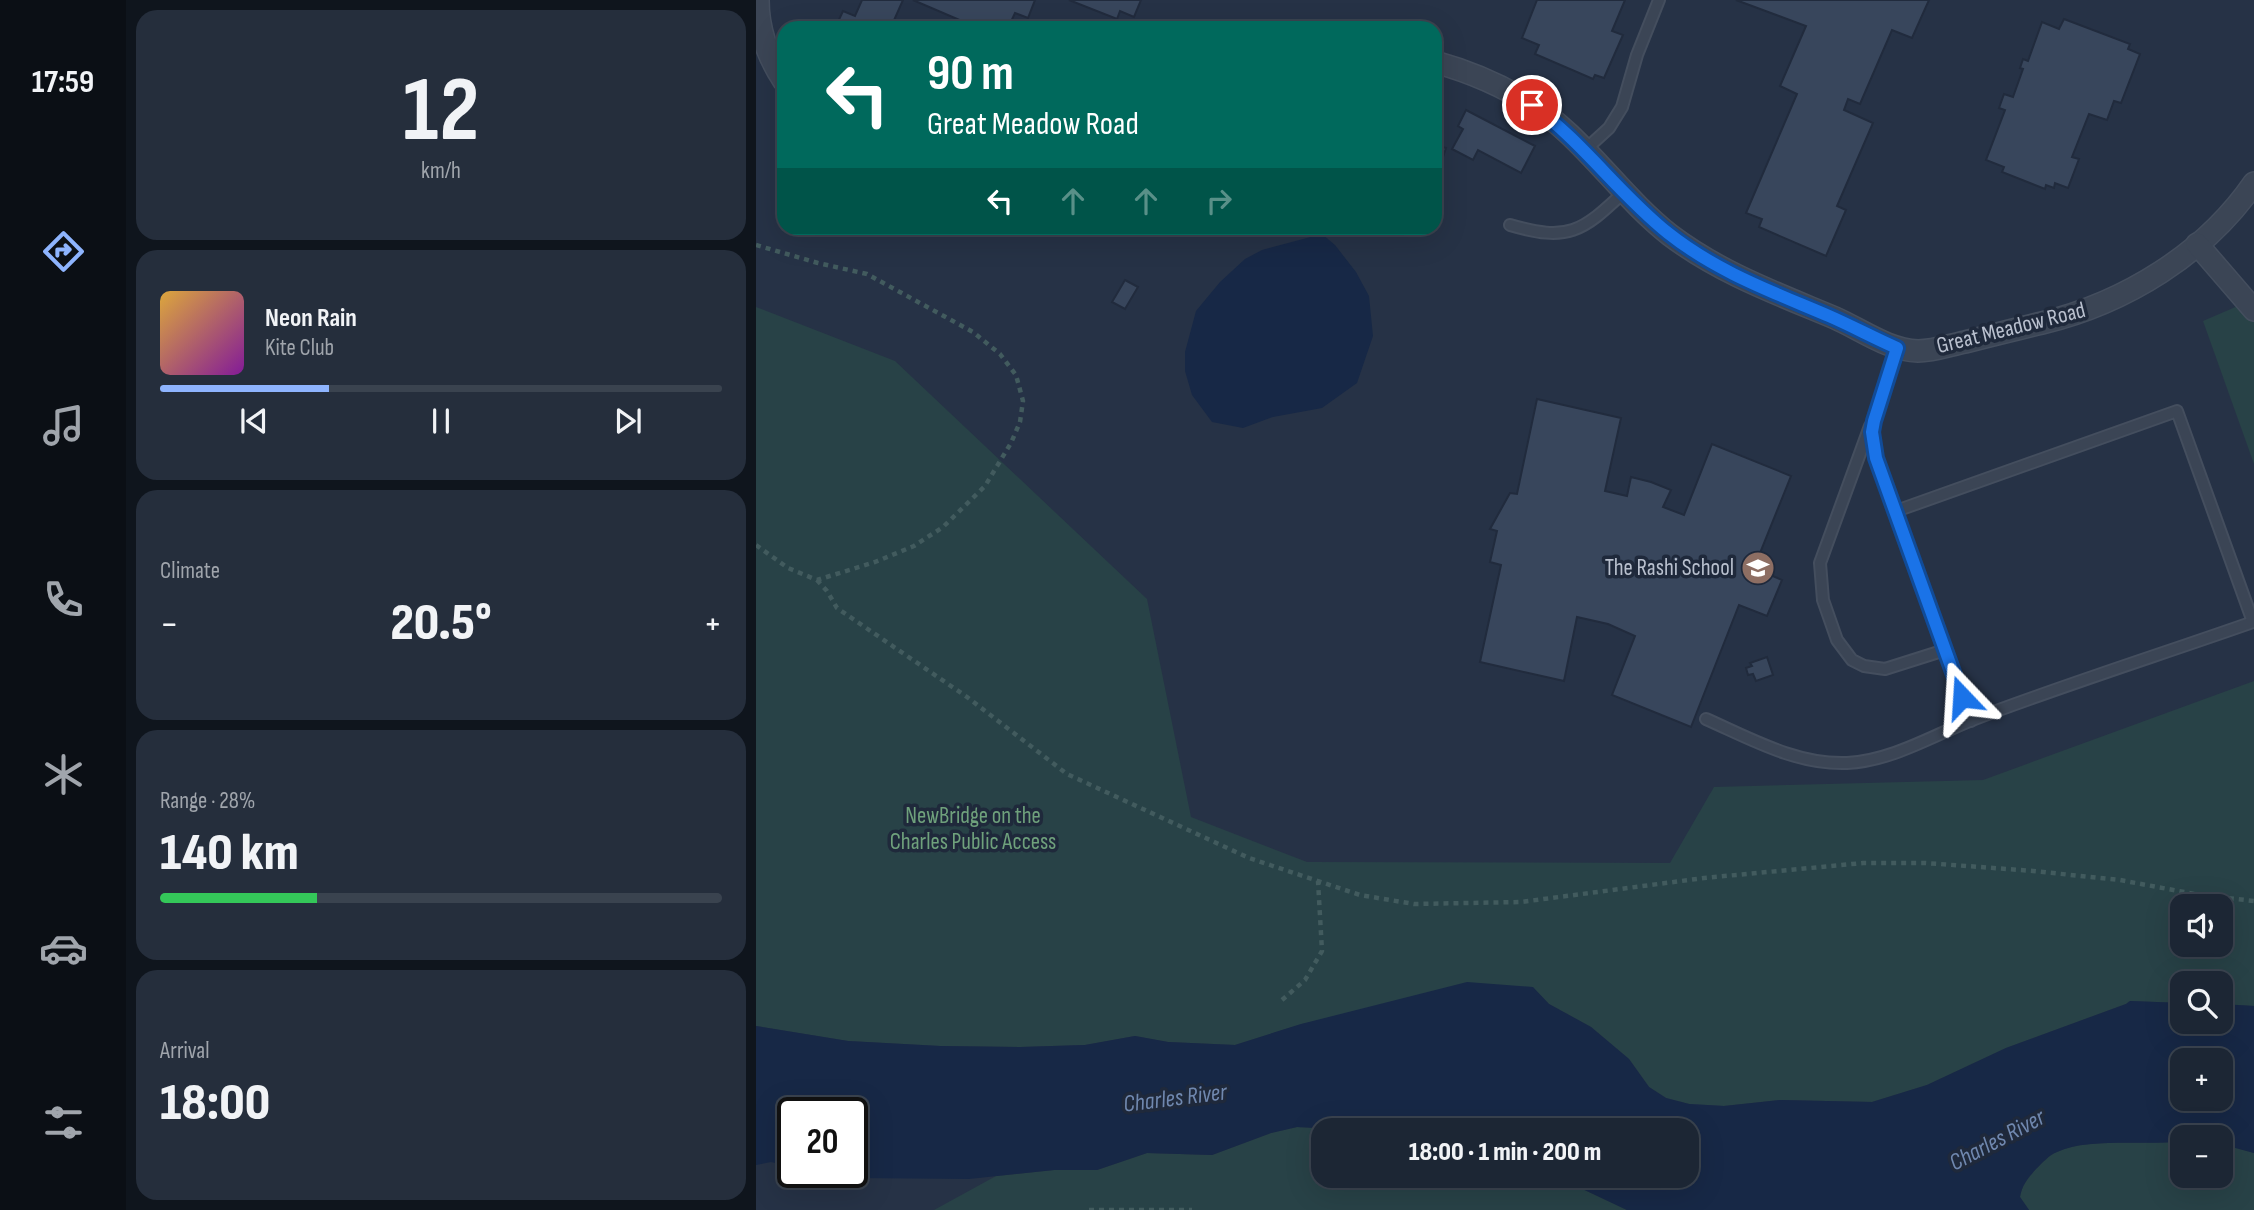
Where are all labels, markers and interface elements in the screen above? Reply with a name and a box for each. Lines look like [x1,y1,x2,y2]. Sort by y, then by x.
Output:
text: 90 m [927,45,1014,104]
icon: left [812,49,903,140]
text: 12 [403,57,479,166]
text: 17:59 [32,63,94,102]
pin [1502,75,1562,135]
icon: arrive [1513,86,1551,124]
text: Great Meadow Road [927,105,1139,144]
text: km/h [421,157,461,185]
icon: left [981,182,1019,220]
icon: ahead [1054,182,1092,220]
icon: ahead [1127,182,1165,220]
icon: right [1200,182,1238,220]
icon: directions [39,227,88,276]
street label: Great Meadow Road [1934,296,2088,360]
text: Neon Rain [265,303,357,334]
text: Kite Club [265,334,334,362]
icon: music [39,401,88,450]
icon: previous [235,402,273,440]
icon: pause [422,402,460,440]
icon: next [609,402,647,440]
school or university icon: The Rashi School [1739,549,1777,587]
place label: The Rashi School [1605,554,1734,582]
text: Climate [160,557,220,585]
icon: phone [39,575,88,624]
text: 20.5° [390,592,492,655]
text: − [160,602,179,647]
text: + [703,602,722,647]
position arrow [1925,660,1999,734]
icon: climate [39,750,88,799]
text: Range · 28% [160,787,255,815]
park label: NewBridge on the Charles Public Access [890,802,1056,856]
text: 140 km [160,822,299,885]
map controls [2170,894,2233,1188]
button: sound [2170,894,2233,957]
icon: car [39,924,88,973]
button: search [2170,971,2233,1034]
text: Arrival [160,1037,209,1065]
button: + [2170,1048,2233,1111]
text: 18:00 [160,1072,270,1135]
water label: Charles River [1122,1077,1230,1119]
speed limit sign: 20 [777,1097,868,1188]
icon: filters [39,1098,88,1147]
water label: Charles River [1944,1102,2051,1177]
button: − [2170,1125,2233,1188]
text: 18:00 · 1 min · 200 m [1409,1137,1601,1168]

